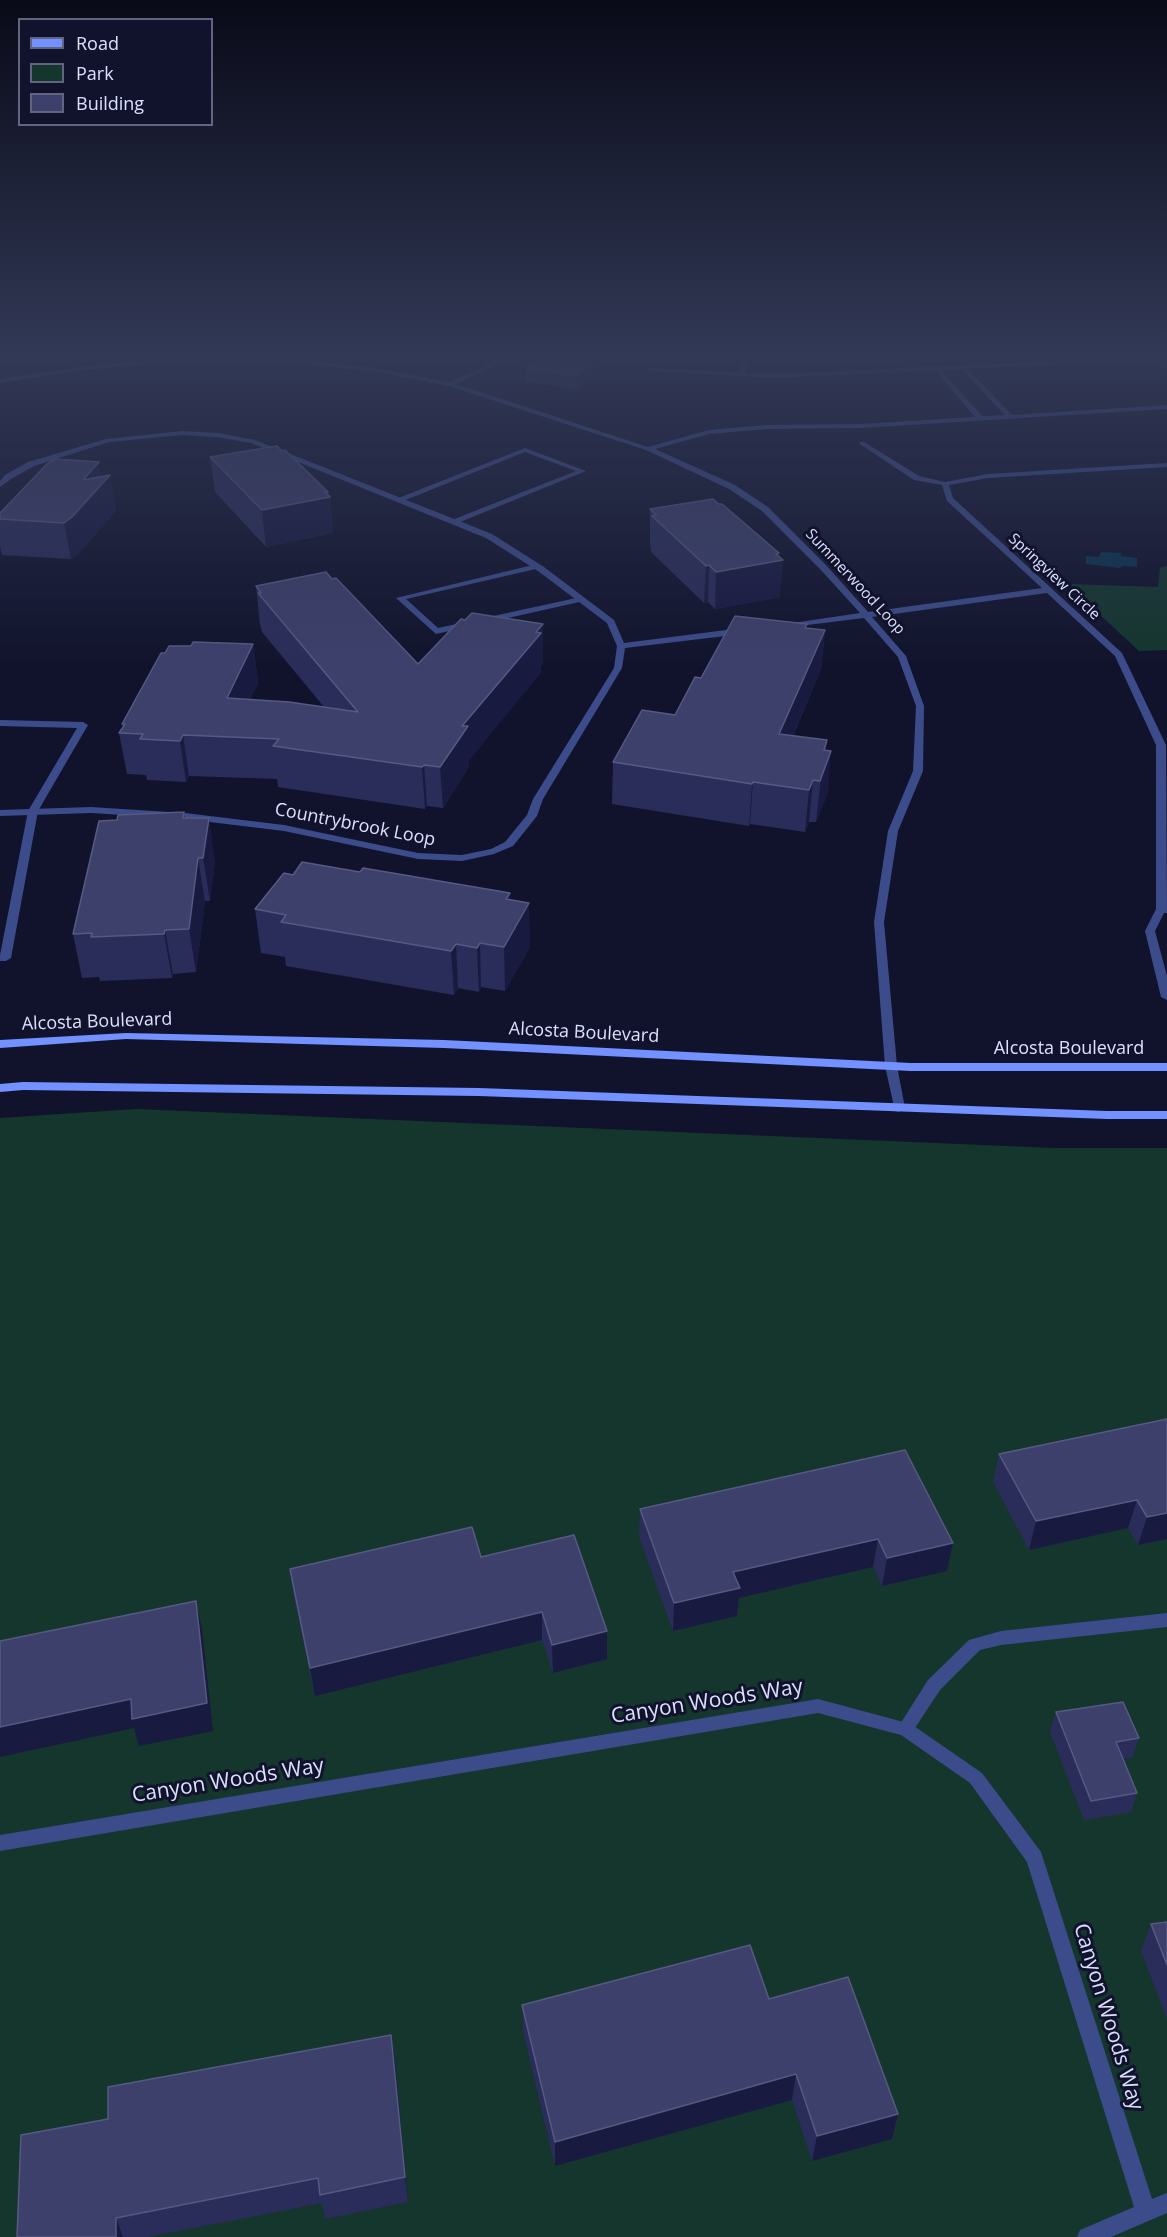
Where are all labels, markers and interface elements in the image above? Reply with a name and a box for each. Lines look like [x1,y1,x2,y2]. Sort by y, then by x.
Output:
legend [18,18,213,126]
text: Road [76,31,119,55]
text: Park [76,61,114,85]
text: Building [76,91,144,115]
street label: Summerwood Loop [802,526,908,638]
street label: Springview Circle [1004,530,1104,624]
street label: Countrybrook Loop [273,799,437,851]
street label: Alcosta Boulevard [21,1009,173,1035]
street label: Alcosta Boulevard [508,1018,660,1048]
street label: Alcosta Boulevard [994,1038,1144,1060]
street label: Canyon Woods Way [609,1674,805,1730]
street label: Canyon Woods Way [130,1753,326,1809]
street label: Canyon Woods Way [1068,1921,1148,2113]

